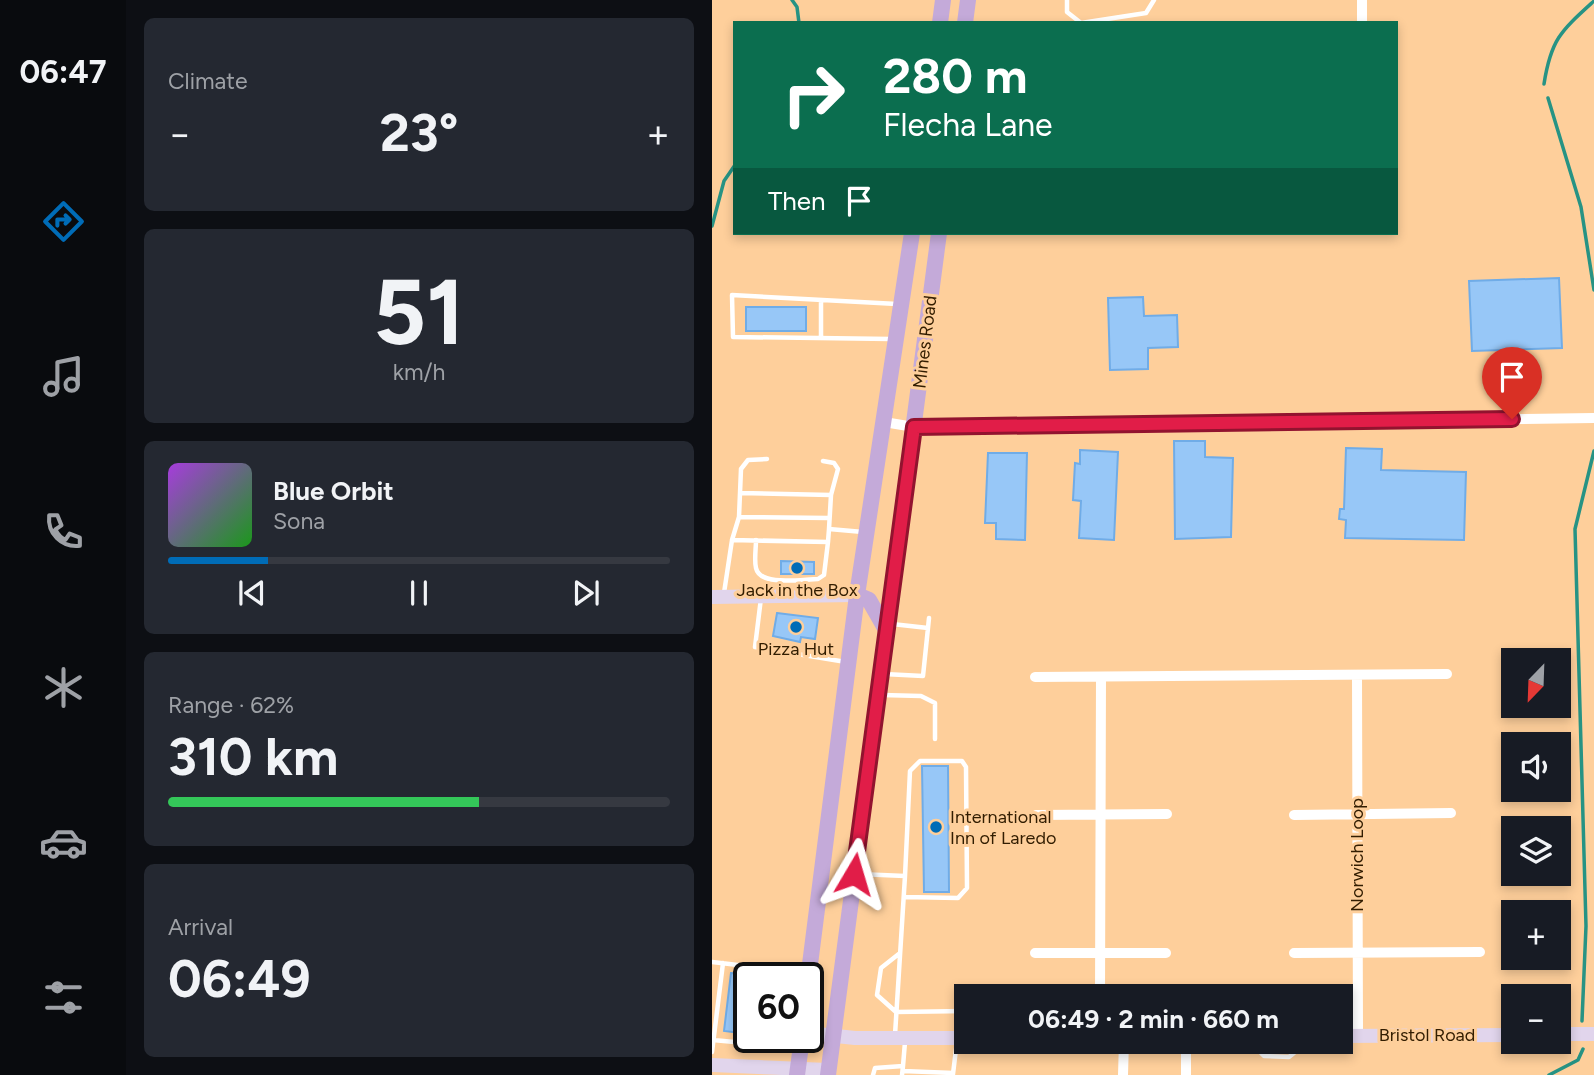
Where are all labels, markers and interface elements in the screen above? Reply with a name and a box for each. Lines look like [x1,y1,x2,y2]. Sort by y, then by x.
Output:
text: 280 m [883,46,1028,105]
icon: right [768,49,859,140]
text: 06:47 [20,53,106,91]
text: Climate [168,67,247,95]
text: 23° [380,102,458,164]
text: Flecha Lane [883,106,1053,144]
text: − [168,111,192,157]
text: + [646,111,670,157]
icon: arrive [840,182,878,220]
text: Then [768,185,826,217]
icon: directions [39,197,88,246]
text: 51 [373,258,465,367]
street label: Mines Road [908,294,942,390]
pin [1482,347,1542,419]
icon: music [39,352,88,401]
text: km/h [393,358,445,386]
icon: arrive [1493,358,1531,396]
text: Blue Orbit [273,475,394,507]
icon: phone [39,507,88,556]
text: Sona [273,507,325,535]
marker: Jack in the Box [789,560,805,576]
icon: previous [233,574,271,612]
icon: pause [400,574,438,612]
icon: next [567,574,605,612]
place label: Jack in the Box [736,579,858,601]
marker: Pizza Hut [788,619,804,635]
place label: Pizza Hut [758,638,834,660]
north arrow [1501,648,1571,718]
map controls [1501,648,1571,1054]
icon: climate [39,663,88,712]
text: Range · 62% [168,691,294,719]
text: 310 km [168,726,338,788]
button: sound [1501,732,1571,802]
street label: Norwich Loop [1346,798,1368,912]
place label: International Inn of Laredo [950,806,1056,849]
button: layers [1501,816,1571,886]
icon: car [39,818,88,867]
marker: International Inn of Laredo [928,819,944,835]
position arrow [817,837,891,911]
button: + [1501,900,1571,970]
text: Arrival [168,913,233,941]
text: 06:49 [168,948,311,1010]
speed limit sign: 60 [733,962,824,1053]
icon: filters [39,973,88,1022]
button: − [1501,984,1571,1054]
text: 06:49 · 2 min · 660 m [1028,1003,1279,1035]
street label: Bristol Road [1379,1024,1475,1046]

